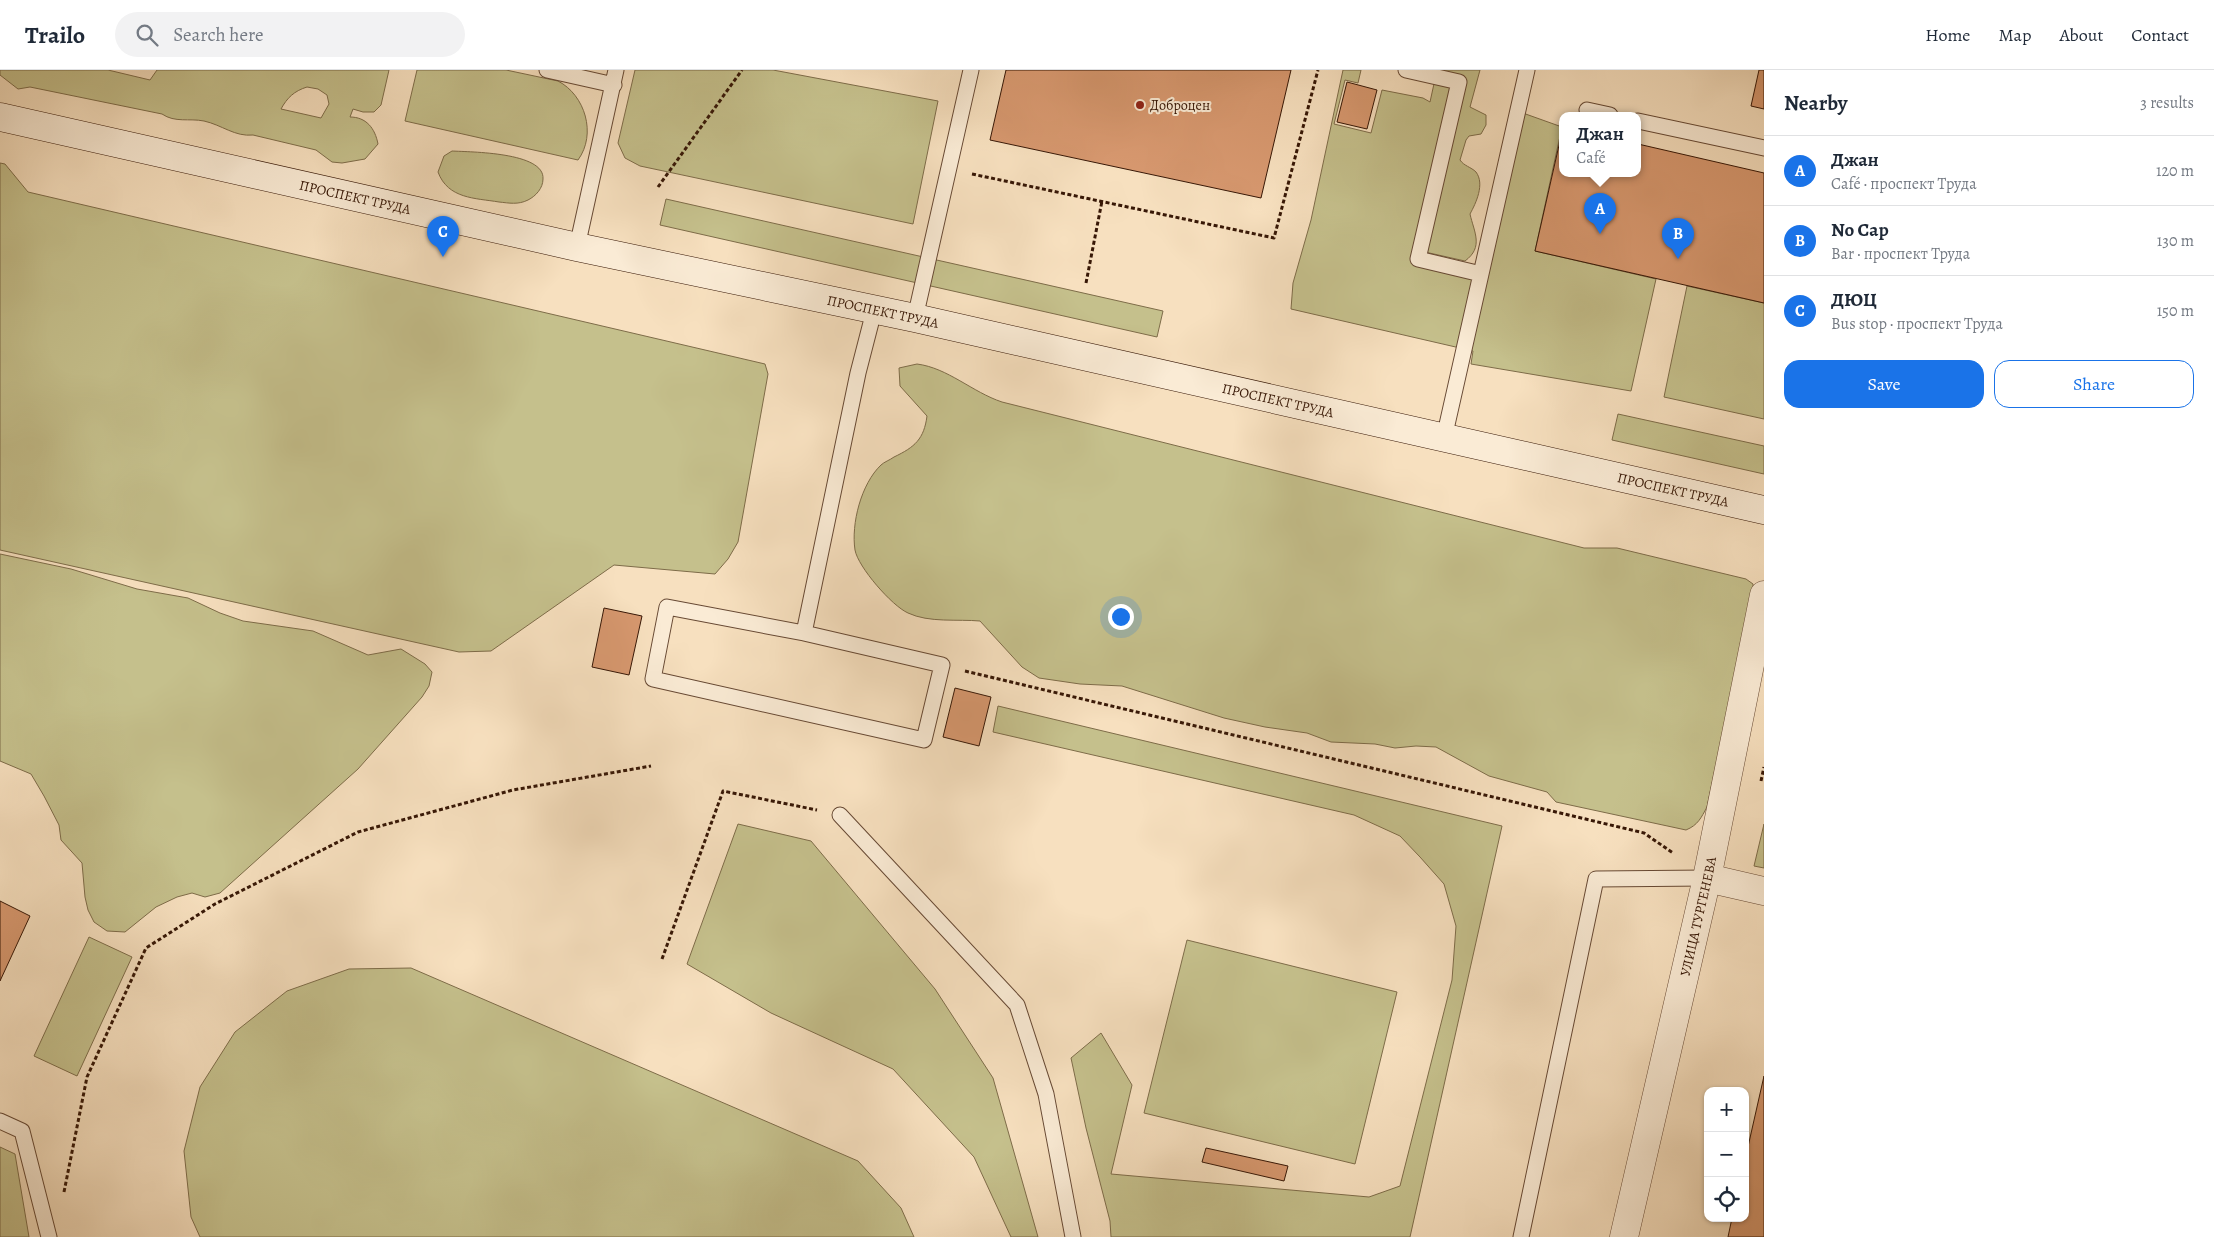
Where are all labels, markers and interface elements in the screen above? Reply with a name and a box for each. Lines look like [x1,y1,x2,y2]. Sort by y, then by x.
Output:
search box [115,12,465,57]
text: Trailo [25,19,85,51]
icon: search [133,21,161,49]
text: Search here [173,22,264,48]
text: Home [1925,23,1970,47]
text: Map [1998,23,2031,47]
text: About [2059,23,2103,47]
text: Contact [2131,23,2189,47]
text: Nearby [1784,89,1847,117]
text: 3 results [2140,92,2194,114]
place label: Доброцен [1150,96,1210,115]
marker: Доброцен [1134,99,1146,111]
popup [1559,112,1641,177]
text: Джан [1576,121,1624,147]
text: Café [1576,147,1606,169]
text: Джан [1831,147,1879,173]
text: A [1795,160,1805,182]
text: 120 m [2156,160,2194,182]
text: Café · проспект Труда [1831,173,1977,195]
street label: ПРОСПЕКТ ТРУДА [297,176,413,219]
pin: A [1584,193,1616,234]
pin: C [427,216,459,257]
text: No Cap [1831,217,1889,243]
pin: B [1662,218,1694,259]
text: B [1795,230,1805,252]
text: 130 m [2157,230,2194,252]
text: Bar · проспект Труда [1831,243,1970,265]
text: ДЮЦ [1831,287,1877,313]
street label: ПРОСПЕКТ ТРУДА [825,291,941,333]
text: C [1795,300,1805,322]
text: 150 m [2157,300,2194,322]
text: Bus stop · проспект Труда [1831,313,2003,335]
button: Save [1784,360,1984,408]
button: Share [1994,360,2194,408]
street label: ПРОСПЕКТ ТРУДА [1220,379,1336,423]
street label: ПРОСПЕКТ ТРУДА [1615,468,1731,512]
your location [1108,604,1134,630]
street label: УЛИЦА ТУРГЕНЕВА [1676,854,1721,978]
map controls [1704,1087,1749,1222]
button: + [1704,1087,1749,1132]
button: − [1704,1132,1749,1177]
button: locate [1704,1177,1749,1222]

